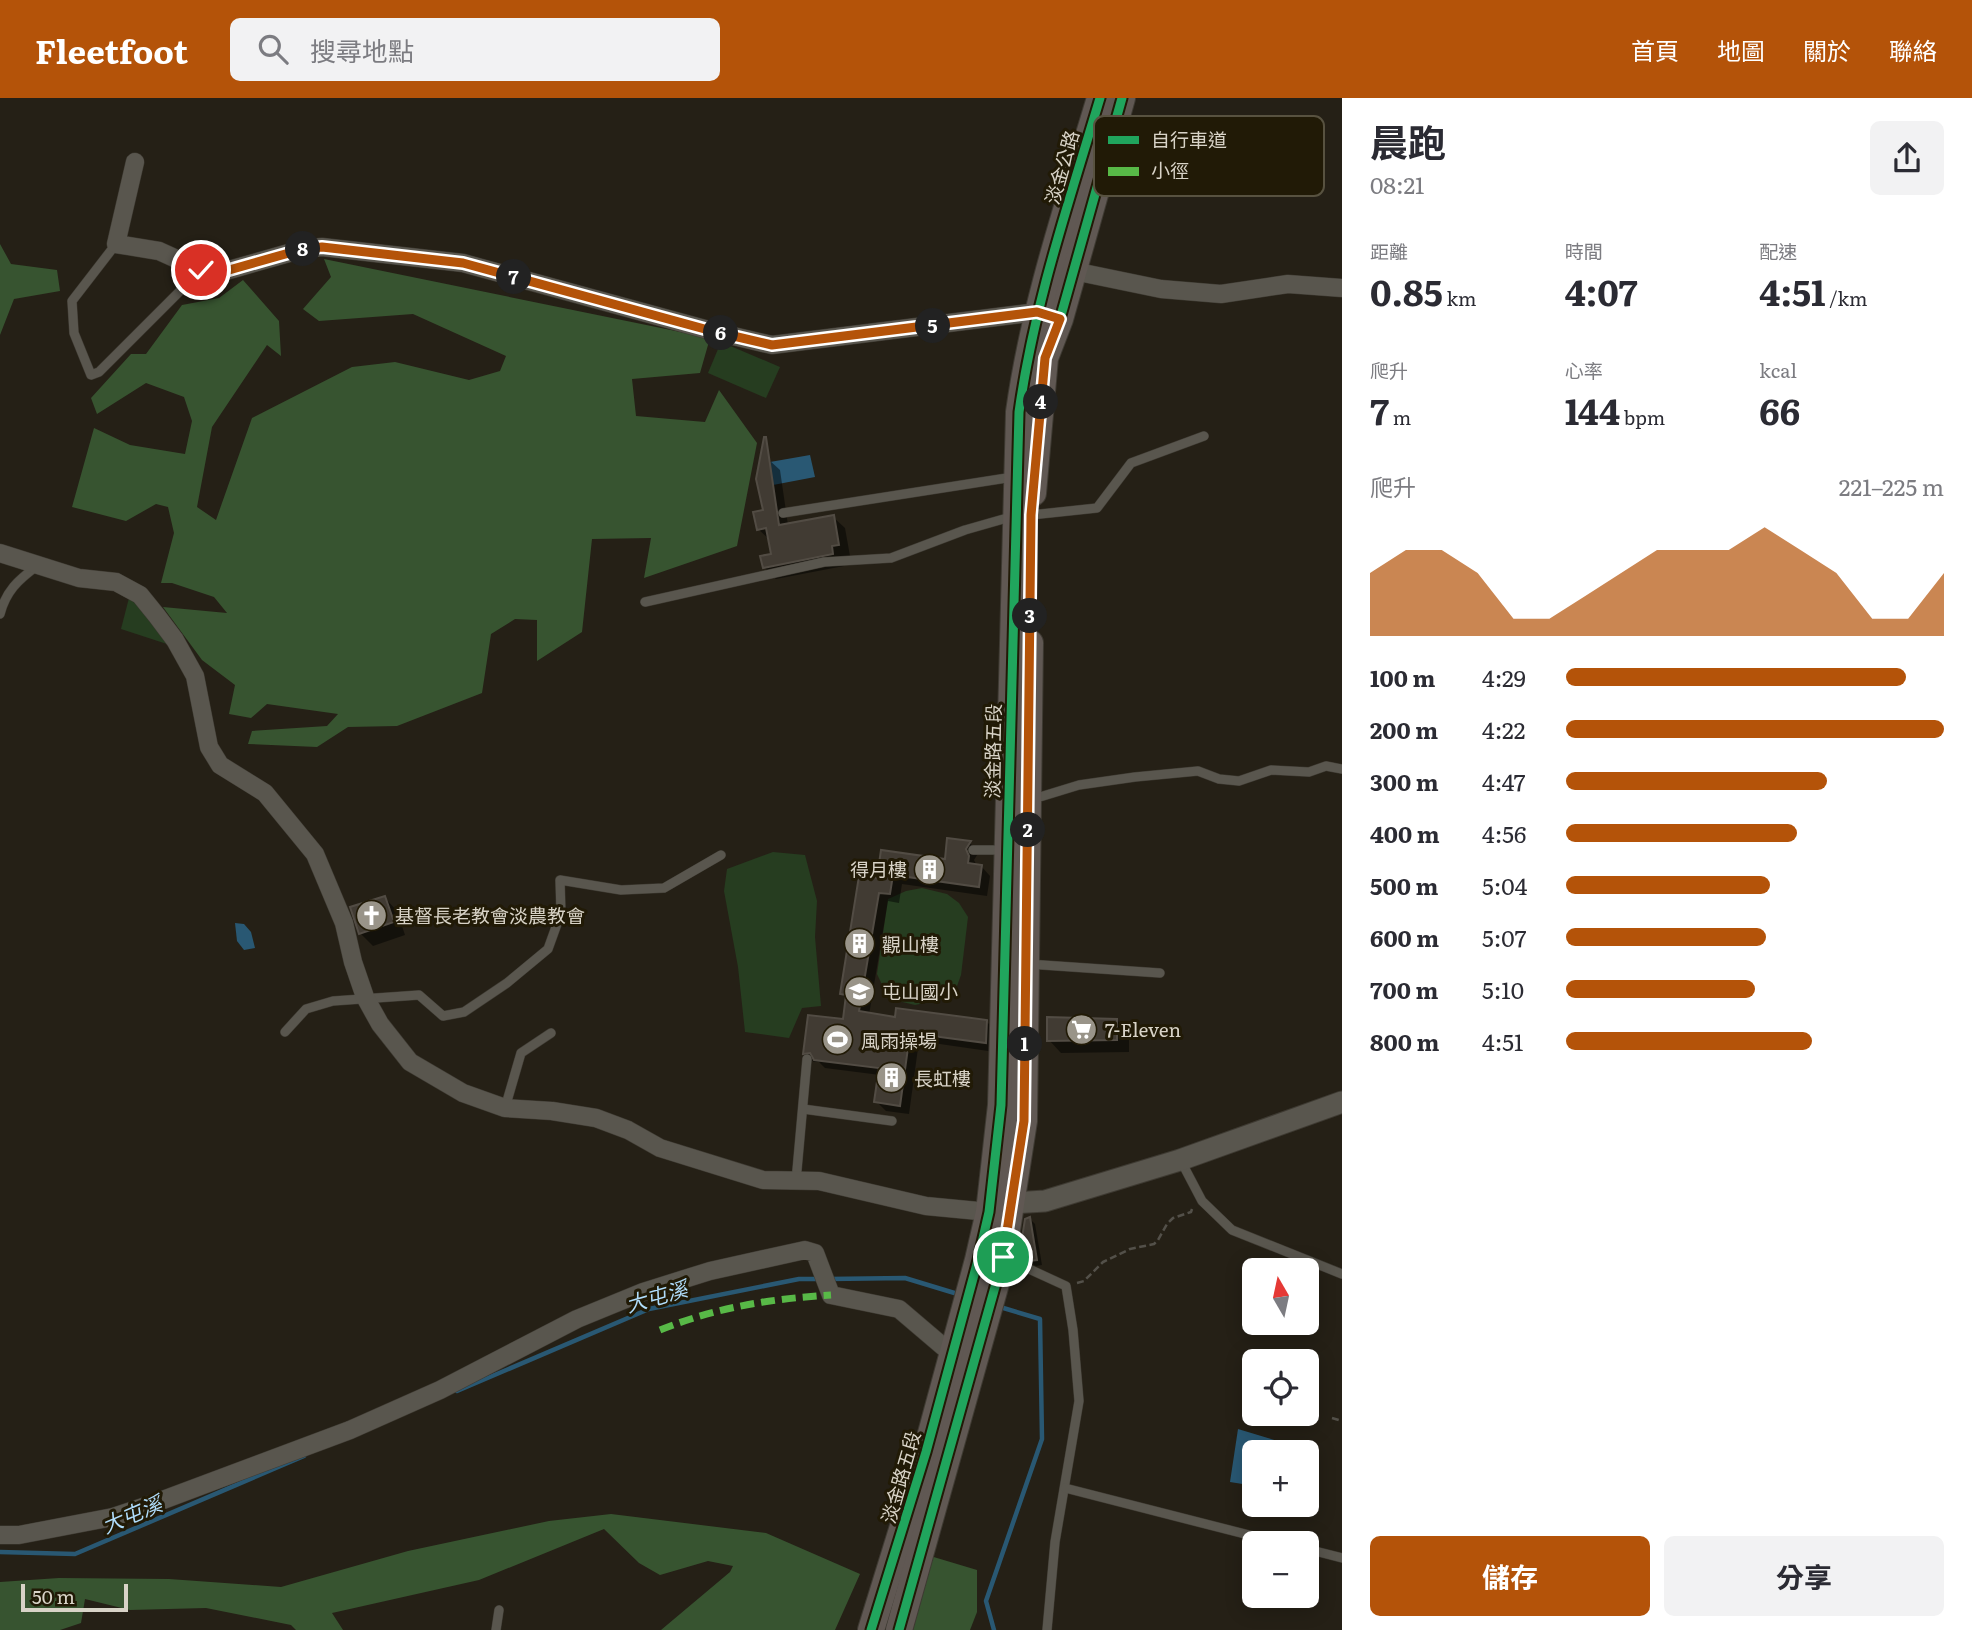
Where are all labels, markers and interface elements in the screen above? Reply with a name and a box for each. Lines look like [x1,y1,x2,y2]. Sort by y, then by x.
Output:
search box [230,18,720,81]
text: Fleetfoot [35,25,188,74]
icon: search [254,30,292,68]
text: 搜尋地點 [310,30,414,69]
text: 首頁 [1631,32,1679,67]
text: 地圖 [1717,32,1765,67]
text: 關於 [1803,32,1851,67]
text: 聯絡 [1889,32,1937,67]
text: 晨跑 [1370,112,1446,169]
legend [1094,116,1324,196]
button: share [1870,121,1944,195]
text: 自行車道 [1151,125,1227,153]
street label: 淡金公路 [1037,127,1085,207]
text: 小徑 [1151,156,1189,184]
text: 08:21 [1370,167,1424,201]
pin: 8 [286,232,320,266]
text: 8 [297,234,308,262]
text: 距離 [1370,237,1408,265]
text: 時間 [1565,237,1603,265]
text: 配速 [1759,237,1797,265]
pin [171,240,231,300]
icon: check [182,251,220,289]
pin: 7 [496,260,532,294]
text: 7 [508,262,519,290]
text: 0.85 [1370,265,1443,317]
text: 4:07 [1565,265,1638,317]
text: 4:51 [1759,265,1825,317]
text: km [1443,284,1476,312]
text: /km [1825,284,1867,312]
pin: 5 [916,308,950,344]
text: 5 [927,311,938,339]
pin: 6 [704,316,738,350]
text: 6 [715,318,726,346]
text: 爬升 [1370,356,1408,384]
text: 心率 [1565,356,1603,384]
text: kcal [1759,356,1797,384]
pin: 4 [1024,384,1058,420]
text: 7 [1370,384,1389,436]
text: 144 [1565,384,1620,436]
text: 66 [1759,384,1800,436]
text: 4 [1035,387,1046,415]
text: m [1389,403,1411,431]
text: bpm [1620,403,1665,431]
text: 爬升 [1370,469,1416,503]
text: 221–225 m [1839,469,1944,503]
pin: 3 [1012,598,1048,634]
text: 3 [1024,601,1035,629]
text: 100 m [1370,660,1435,694]
text: 4:29 [1482,660,1526,694]
street label: 淡金路五段 [977,703,1007,799]
text: 200 m [1370,712,1438,746]
text: 4:22 [1482,712,1525,746]
text: 300 m [1370,764,1439,798]
text: 4:47 [1482,764,1525,798]
pin: 2 [1010,812,1046,848]
text: 2 [1022,815,1033,843]
text: 400 m [1370,816,1440,850]
text: 4:56 [1482,816,1526,850]
building icon: 得月樓 [913,852,947,886]
place label: 得月樓 [850,855,907,883]
text: 500 m [1370,868,1438,902]
text: 5:04 [1482,868,1527,902]
church icon: 基督長老教會淡農教會 [355,898,389,932]
place label: 基督長老教會淡農教會 [395,901,585,929]
text: 600 m [1370,920,1439,954]
text: 5:07 [1482,920,1526,954]
building icon: 觀山樓 [842,927,876,961]
place label: 觀山樓 [882,930,939,958]
text: 700 m [1370,972,1438,1006]
text: 5:10 [1482,972,1524,1006]
school or university icon: 屯山國小 [842,974,876,1008]
place label: 屯山國小 [882,977,958,1005]
supermarket icon: 7-Eleven [1065,1012,1099,1046]
place label: 7-Eleven [1105,1015,1181,1043]
sports icon: 風雨操場 [821,1023,855,1057]
text: 800 m [1370,1024,1439,1058]
text: 4:51 [1482,1024,1523,1058]
place label: 風雨操場 [861,1026,937,1054]
pin: 1 [1007,1026,1042,1062]
text: 1 [1021,1029,1028,1057]
building icon: 長虹樓 [874,1061,908,1095]
place label: 長虹樓 [914,1064,971,1092]
pin [973,1227,1033,1287]
icon: arrive [984,1238,1022,1276]
north arrow [1242,1258,1320,1335]
map controls [1242,1258,1319,1608]
water label: 大屯溪 [621,1271,693,1319]
button: locate [1242,1349,1319,1426]
street label: 淡金路五段 [873,1427,927,1527]
button: + [1242,1440,1319,1517]
water label: 大屯溪 [96,1485,169,1540]
button: − [1242,1531,1319,1608]
button: 儲存 [1370,1536,1650,1616]
button: 分享 [1664,1536,1944,1616]
scale bar [21,1581,128,1613]
text: 50 m [32,1582,75,1610]

